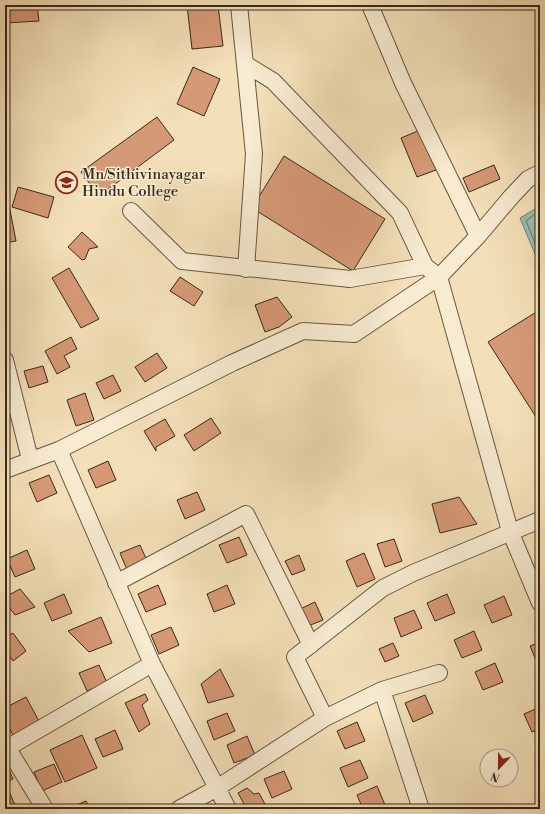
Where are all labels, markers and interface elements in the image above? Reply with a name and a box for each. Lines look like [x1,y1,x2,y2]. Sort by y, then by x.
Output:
place label: Mn/Sithivinayagar Hindu College [82,165,206,201]
school or university icon: Mn/Sithivinayagar Hindu College [53,170,79,196]
north arrow [479,748,519,788]
text: N [489,768,502,784]

